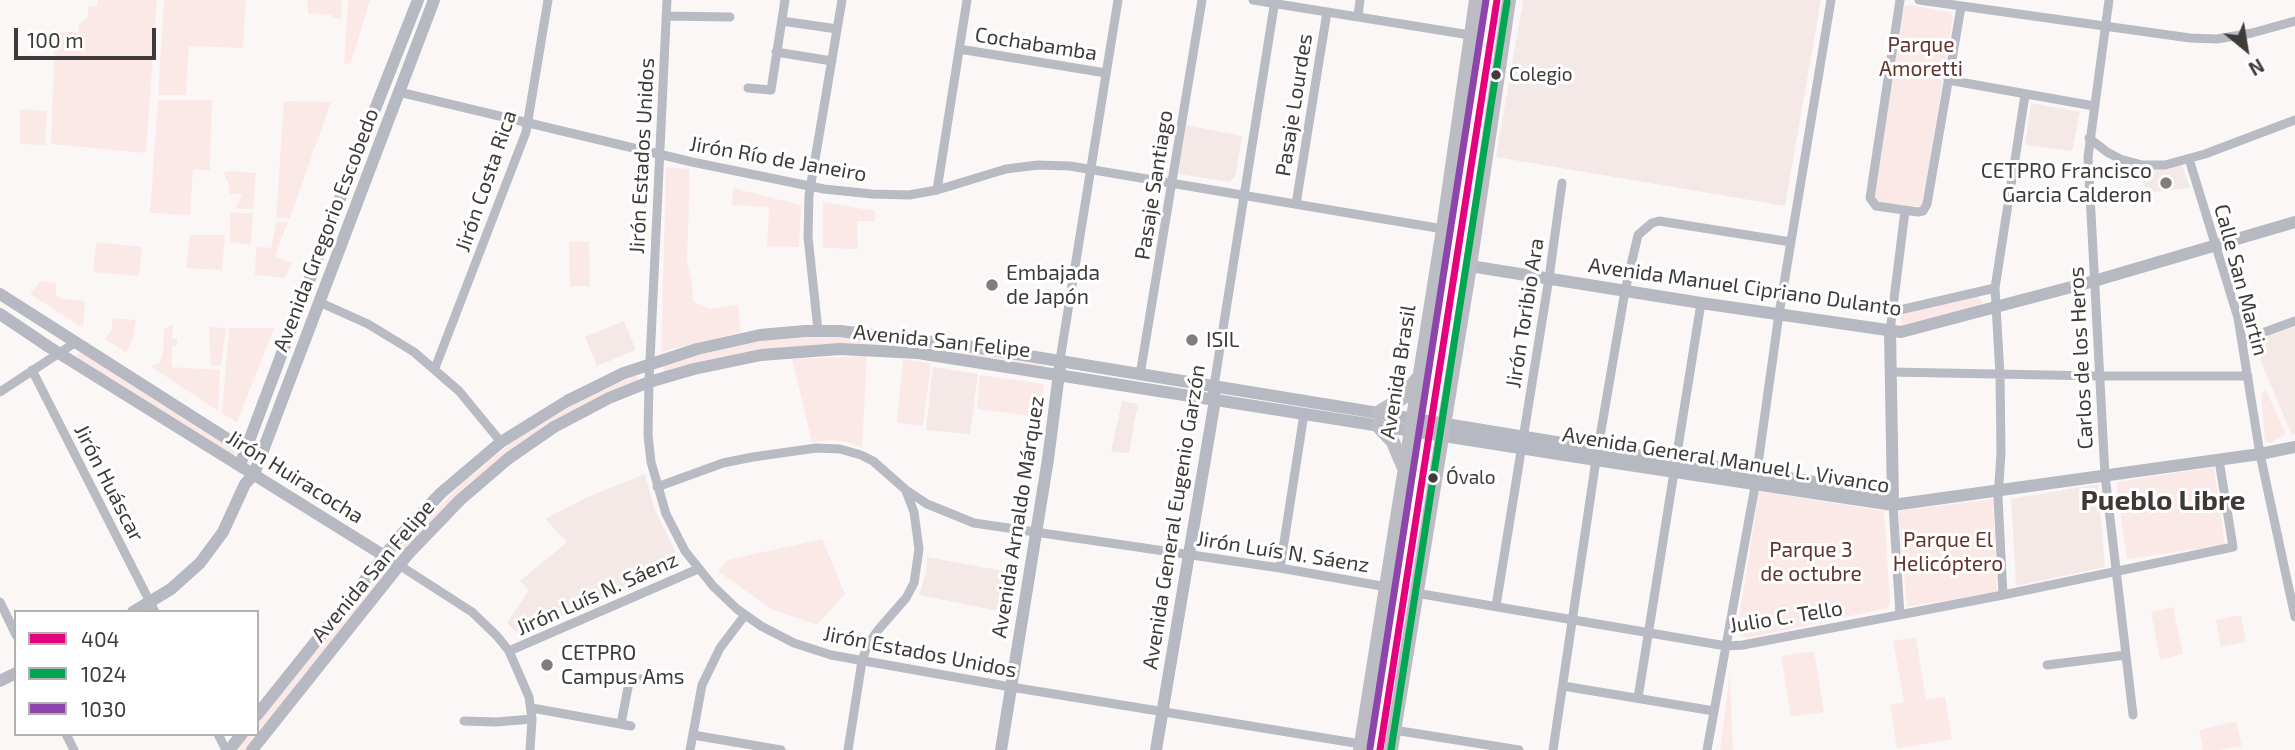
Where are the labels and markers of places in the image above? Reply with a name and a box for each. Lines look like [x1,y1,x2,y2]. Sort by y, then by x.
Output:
place label: Colegio [1509,64,1573,86]
marker: Colegio [1489,68,1503,82]
place label: CETPRO Francisco Garcia Calderon [1981,158,2152,208]
marker: CETPRO Francisco Garcia Calderon [2158,175,2174,191]
place label: Embajada de Japón [1006,260,1100,310]
marker: Embajada de Japón [984,277,1000,293]
place label: ISIL [1206,327,1240,353]
marker: ISIL [1184,332,1200,348]
place label: Óvalo [1446,467,1496,489]
marker: Óvalo [1426,471,1440,485]
place label: CETPRO Campus Ams [561,640,685,690]
marker: CETPRO Campus Ams [539,657,555,673]

